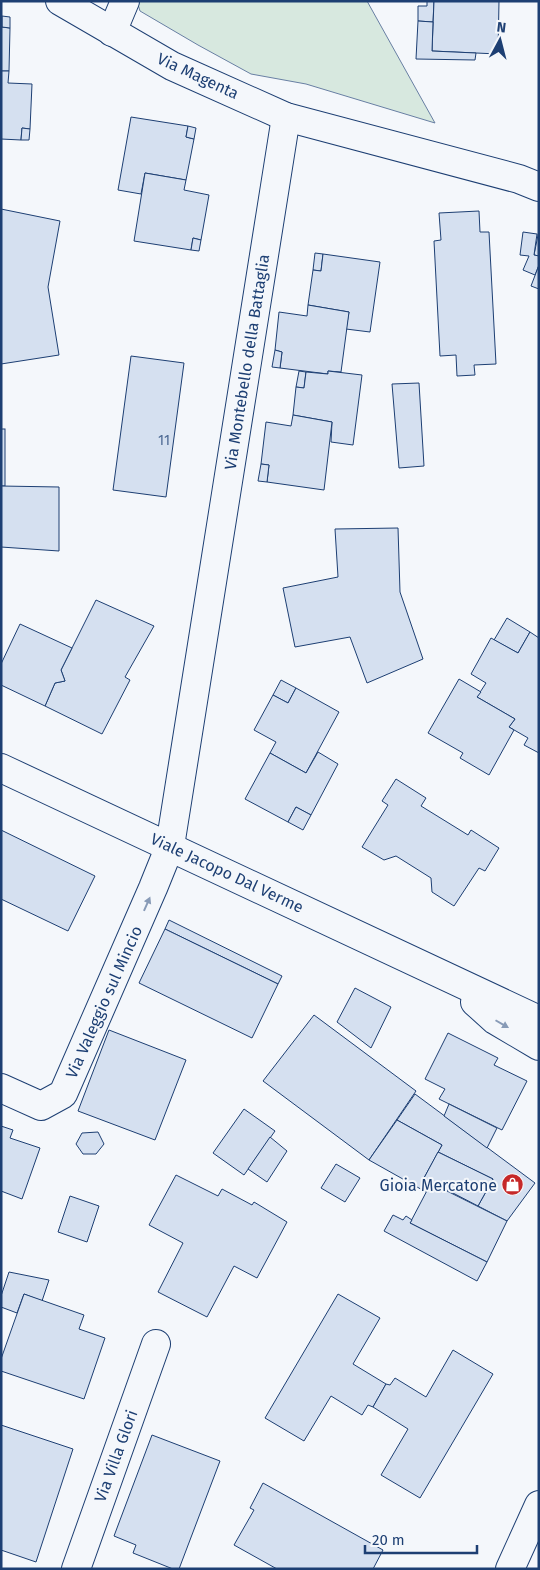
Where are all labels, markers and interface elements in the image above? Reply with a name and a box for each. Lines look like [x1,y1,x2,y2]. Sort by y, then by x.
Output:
north arrow [475,15,525,65]
text: N [496,19,507,37]
street label: Via Magenta [154,49,242,103]
street label: Via Montebello della Battaglia [221,253,273,471]
house number: 11 [158,432,170,449]
street label: Viale Jacopo Dal Verme [148,829,306,917]
one-way arrow [143,897,151,911]
street label: Via Valeggio sul Mincio [62,923,146,1081]
one-way arrow [494,1020,509,1028]
shop icon: Gioia Mercatone [501,1173,525,1197]
place label: Gioia Mercatone [380,1176,497,1195]
street label: Via Villa Glori [91,1407,141,1505]
scale bar [365,1522,478,1554]
text: 20 m [372,1531,405,1549]

